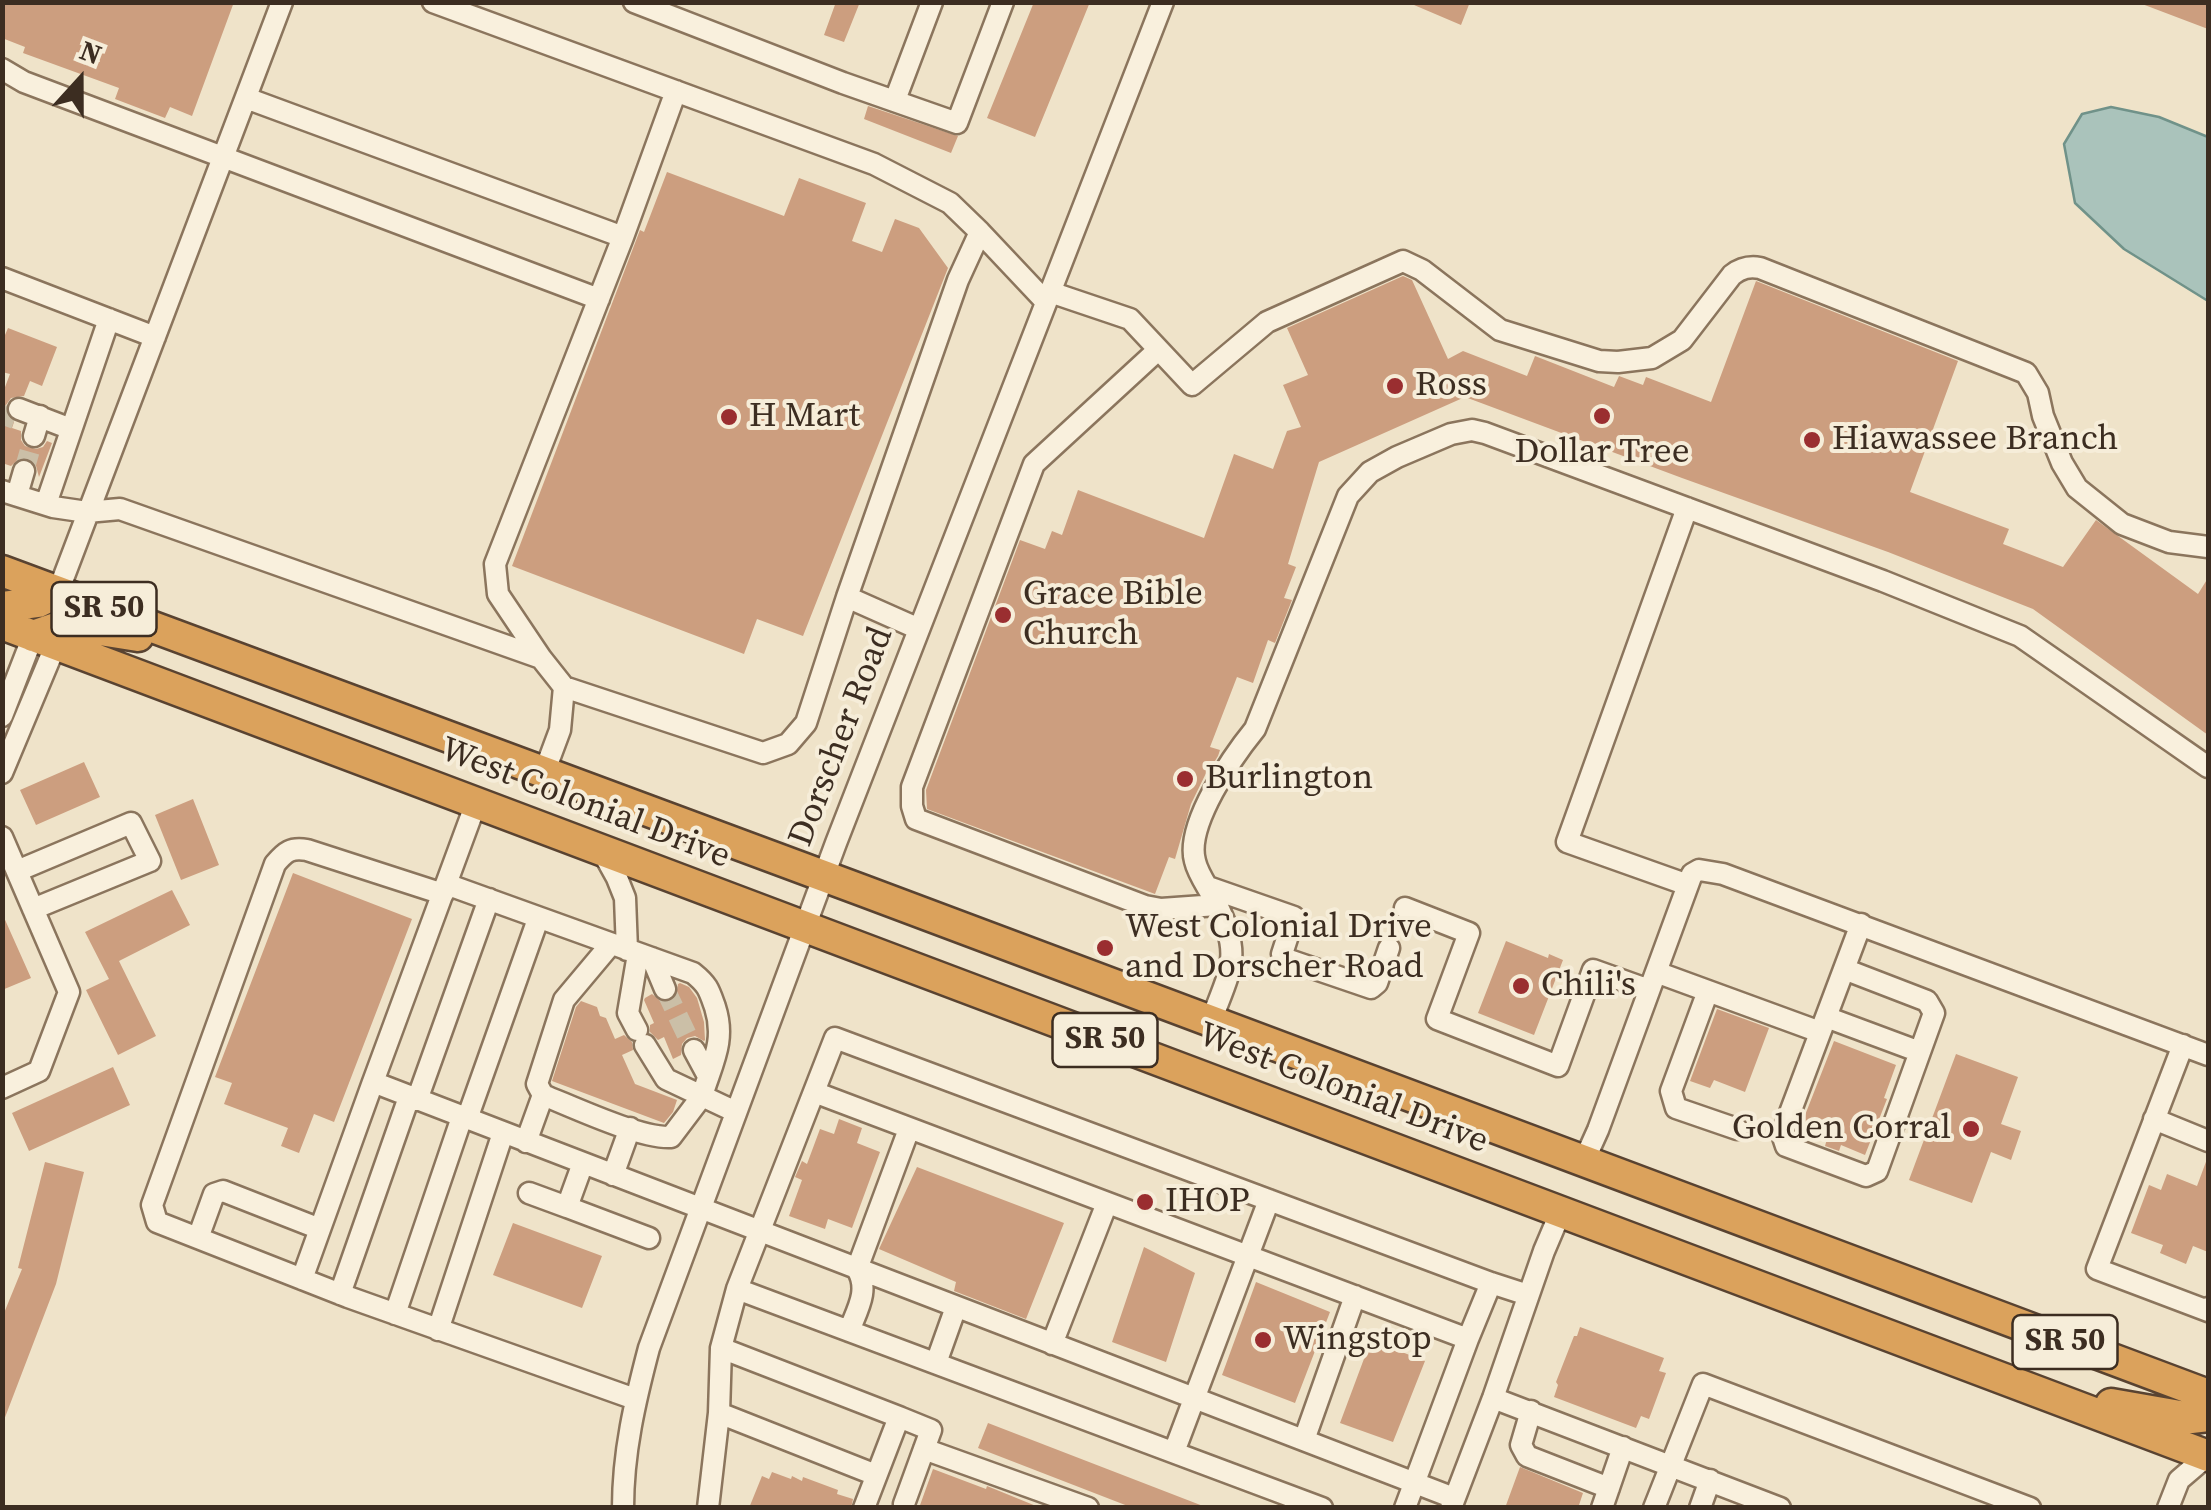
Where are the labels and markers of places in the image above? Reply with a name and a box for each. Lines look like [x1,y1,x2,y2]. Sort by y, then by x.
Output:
place label: Ross [1415,365,1487,407]
marker: Ross [1384,375,1406,397]
place label: H Mart [749,396,860,438]
marker: Dollar Tree [1591,405,1613,427]
marker: H Mart [718,406,740,428]
place label: Hiawassee Branch [1832,419,2118,461]
marker: Hiawassee Branch [1801,429,1823,451]
place label: Dollar Tree [1514,432,1690,474]
place label: Grace Bible Church [1023,574,1203,656]
marker: Grace Bible Church [992,604,1014,626]
place label: Burlington [1205,758,1373,800]
marker: Burlington [1174,768,1196,790]
place label: West Colonial Drive and Dorscher Road [1125,907,1432,989]
marker: West Colonial Drive and Dorscher Road [1094,937,1116,959]
place label: Chili's [1541,965,1636,1007]
marker: Chili's [1510,975,1532,997]
place label: Golden Corral [1732,1108,1951,1150]
marker: Golden Corral [1960,1118,1982,1140]
place label: IHOP [1165,1181,1249,1223]
marker: IHOP [1134,1191,1156,1213]
place label: Wingstop [1283,1319,1432,1361]
marker: Wingstop [1252,1329,1274,1351]

